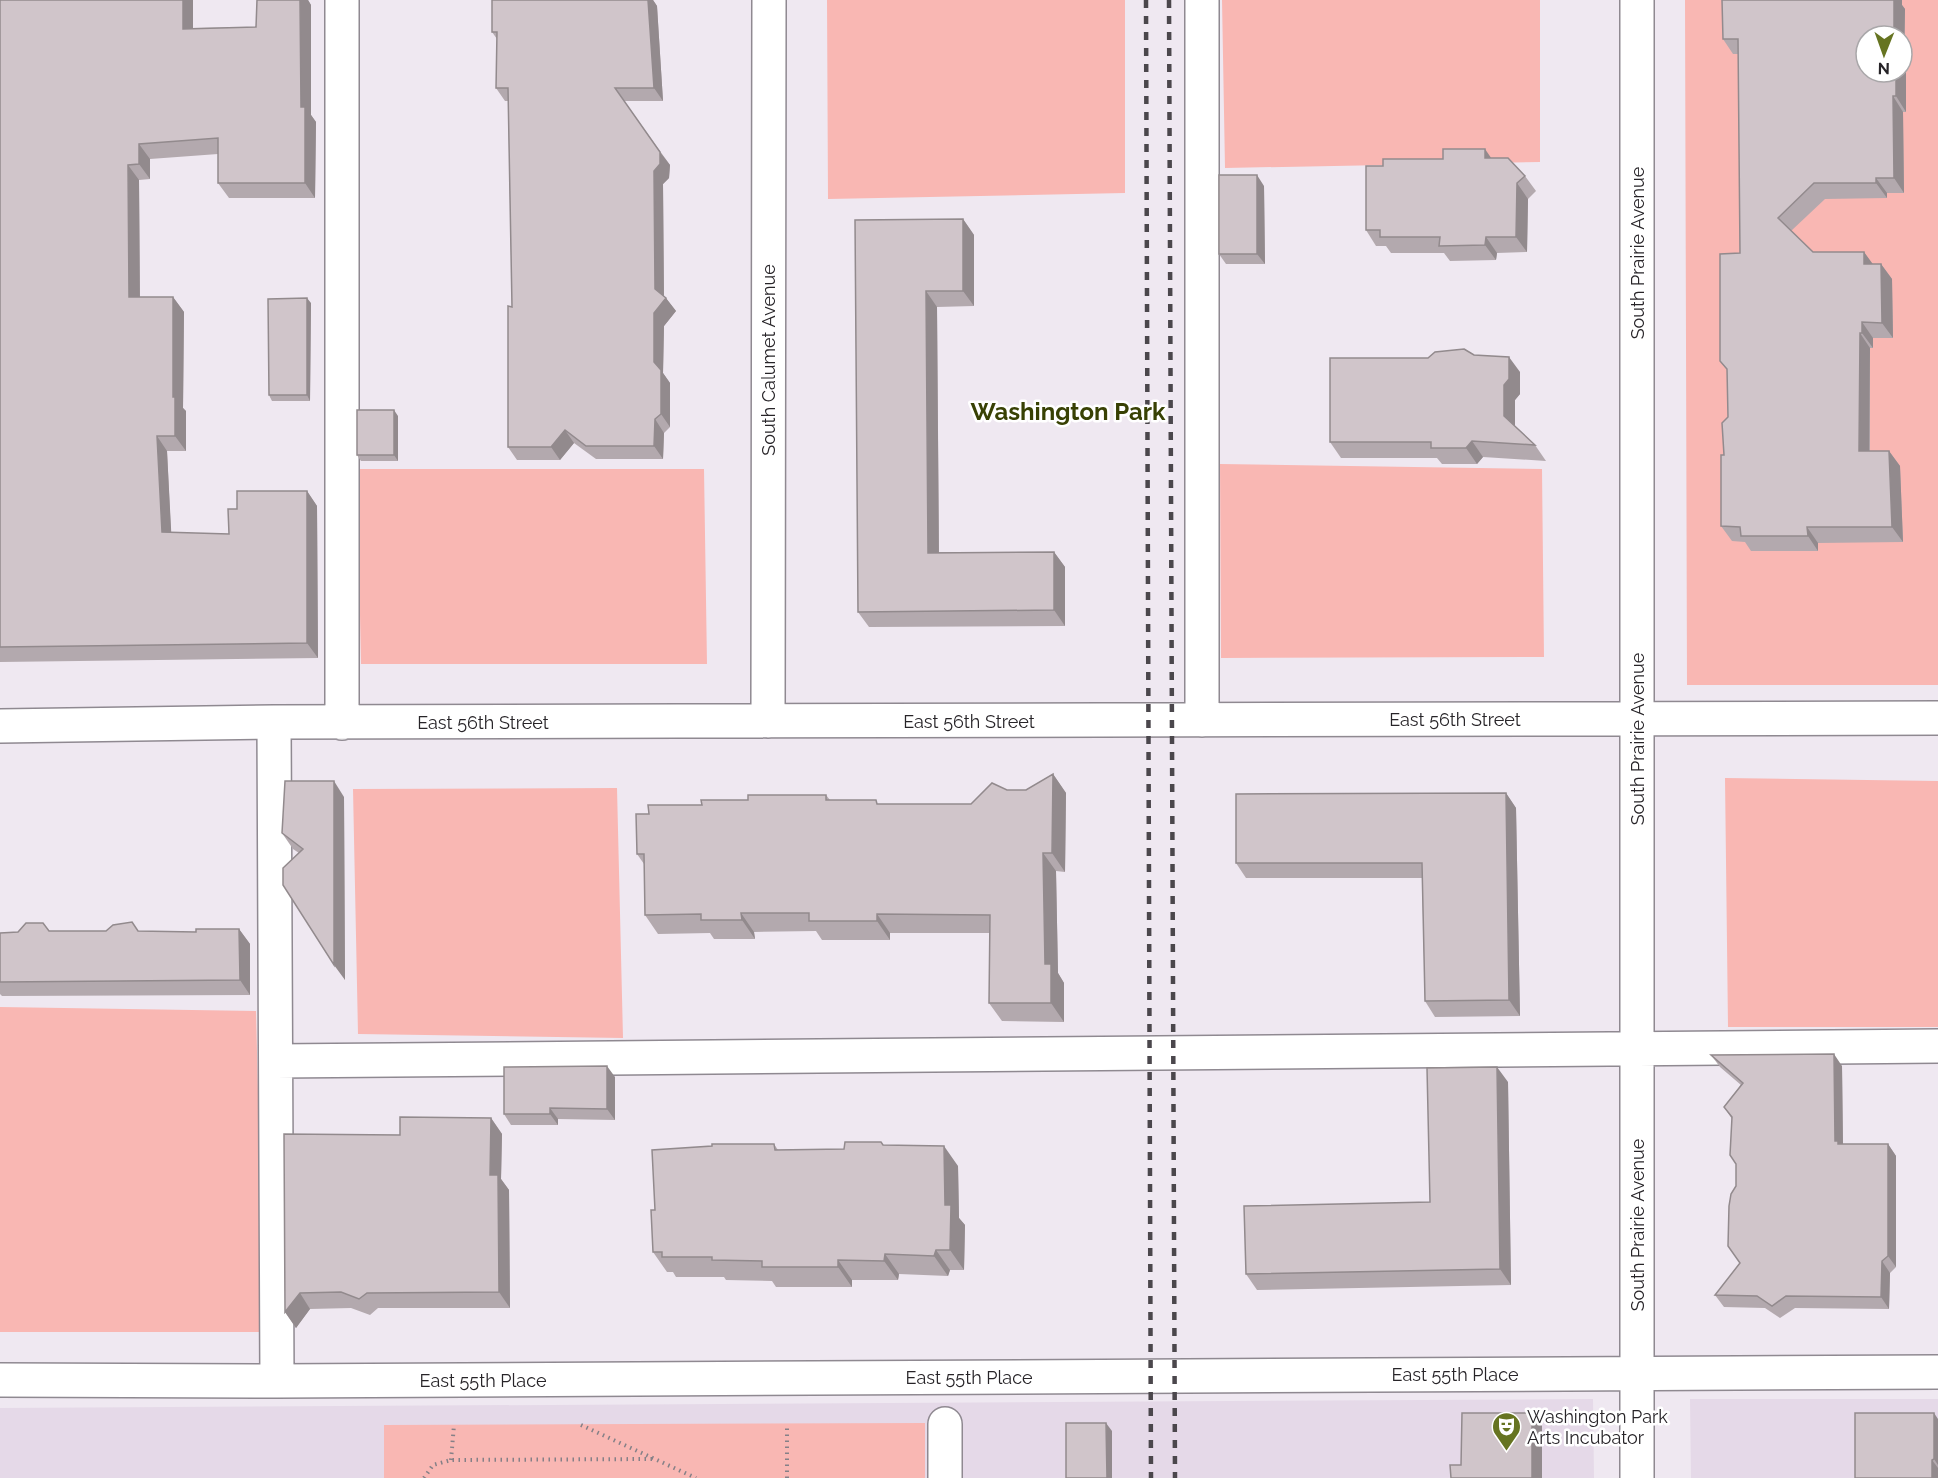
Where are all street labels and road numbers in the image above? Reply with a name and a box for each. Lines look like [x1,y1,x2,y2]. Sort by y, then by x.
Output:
street label: South Prairie Avenue [1627,166,1648,339]
street label: South Calumet Avenue [758,264,779,456]
street label: South Prairie Avenue [1627,652,1648,825]
street label: East 56th Street [1389,709,1521,730]
street label: East 56th Street [903,711,1035,732]
street label: East 56th Street [417,712,549,733]
street label: South Prairie Avenue [1627,1138,1648,1311]
street label: East 55th Place [1391,1364,1519,1385]
street label: East 55th Place [905,1367,1033,1388]
street label: East 55th Place [419,1370,547,1391]

